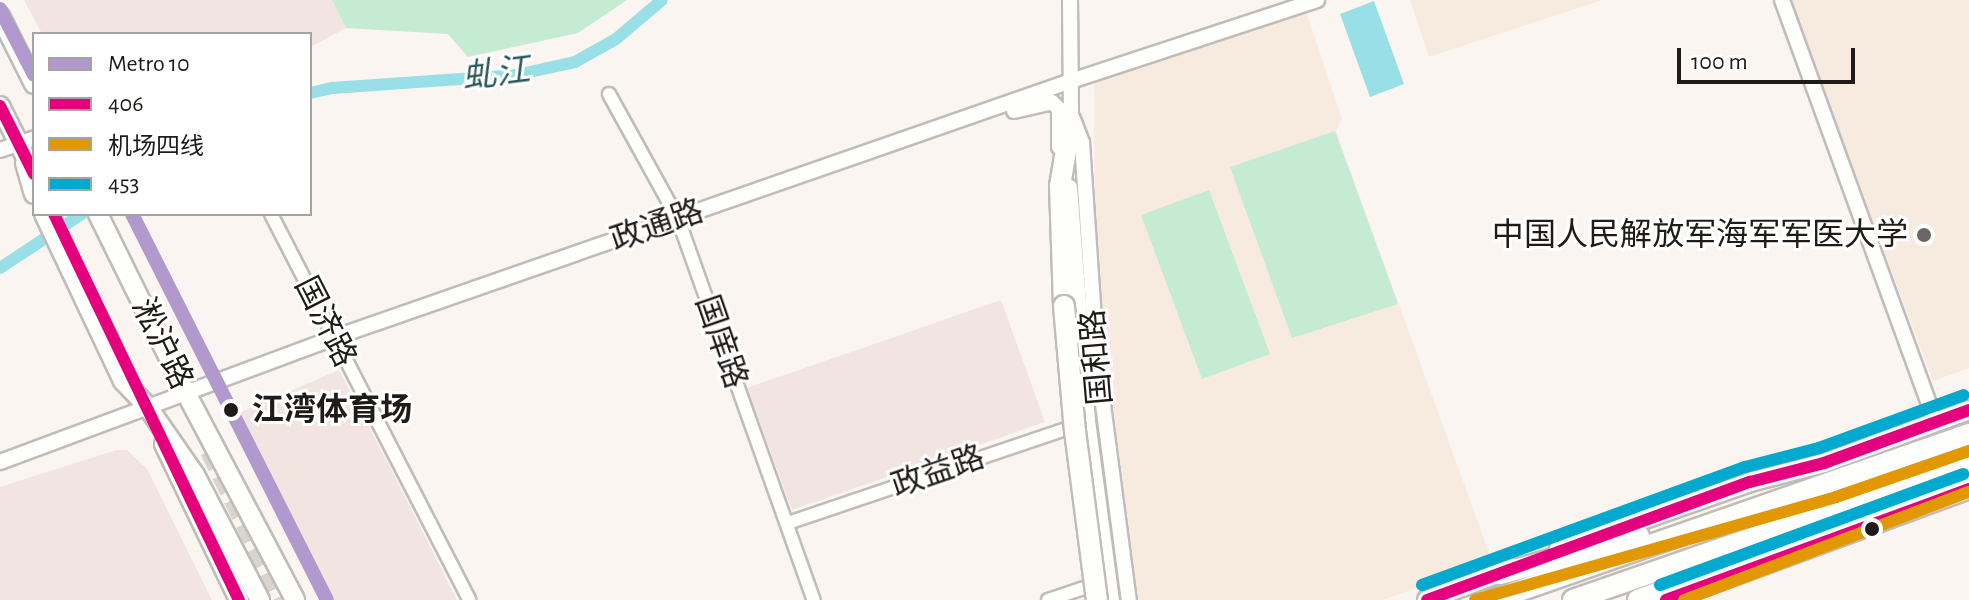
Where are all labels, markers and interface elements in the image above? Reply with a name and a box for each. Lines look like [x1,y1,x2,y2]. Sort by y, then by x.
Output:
legend [32,32,312,216]
scale bar [1681,32,1859,82]
text: 100 m [1691,50,1748,74]
water label: 虬江 [460,51,532,99]
text: Metro 10 [108,52,190,76]
text: 406 [108,92,144,116]
text: 机场四线 [108,135,204,159]
text: 453 [108,172,139,196]
street label: 政通路 [605,192,709,260]
place label: 中国人民解放军海军军医大学 [1492,216,1908,254]
marker: 中国人民解放军海军军医大学 [1915,226,1933,244]
street label: 国济路 [286,271,364,373]
street label: 国庠路 [687,290,755,394]
street label: 淞沪路 [124,292,200,396]
street label: 国和路 [1074,308,1120,406]
place label: 江湾体育场 [252,391,412,429]
marker: 江湾体育场 [217,396,245,424]
street label: 政益路 [886,438,990,506]
unlabelled marker [1864,521,1880,537]

